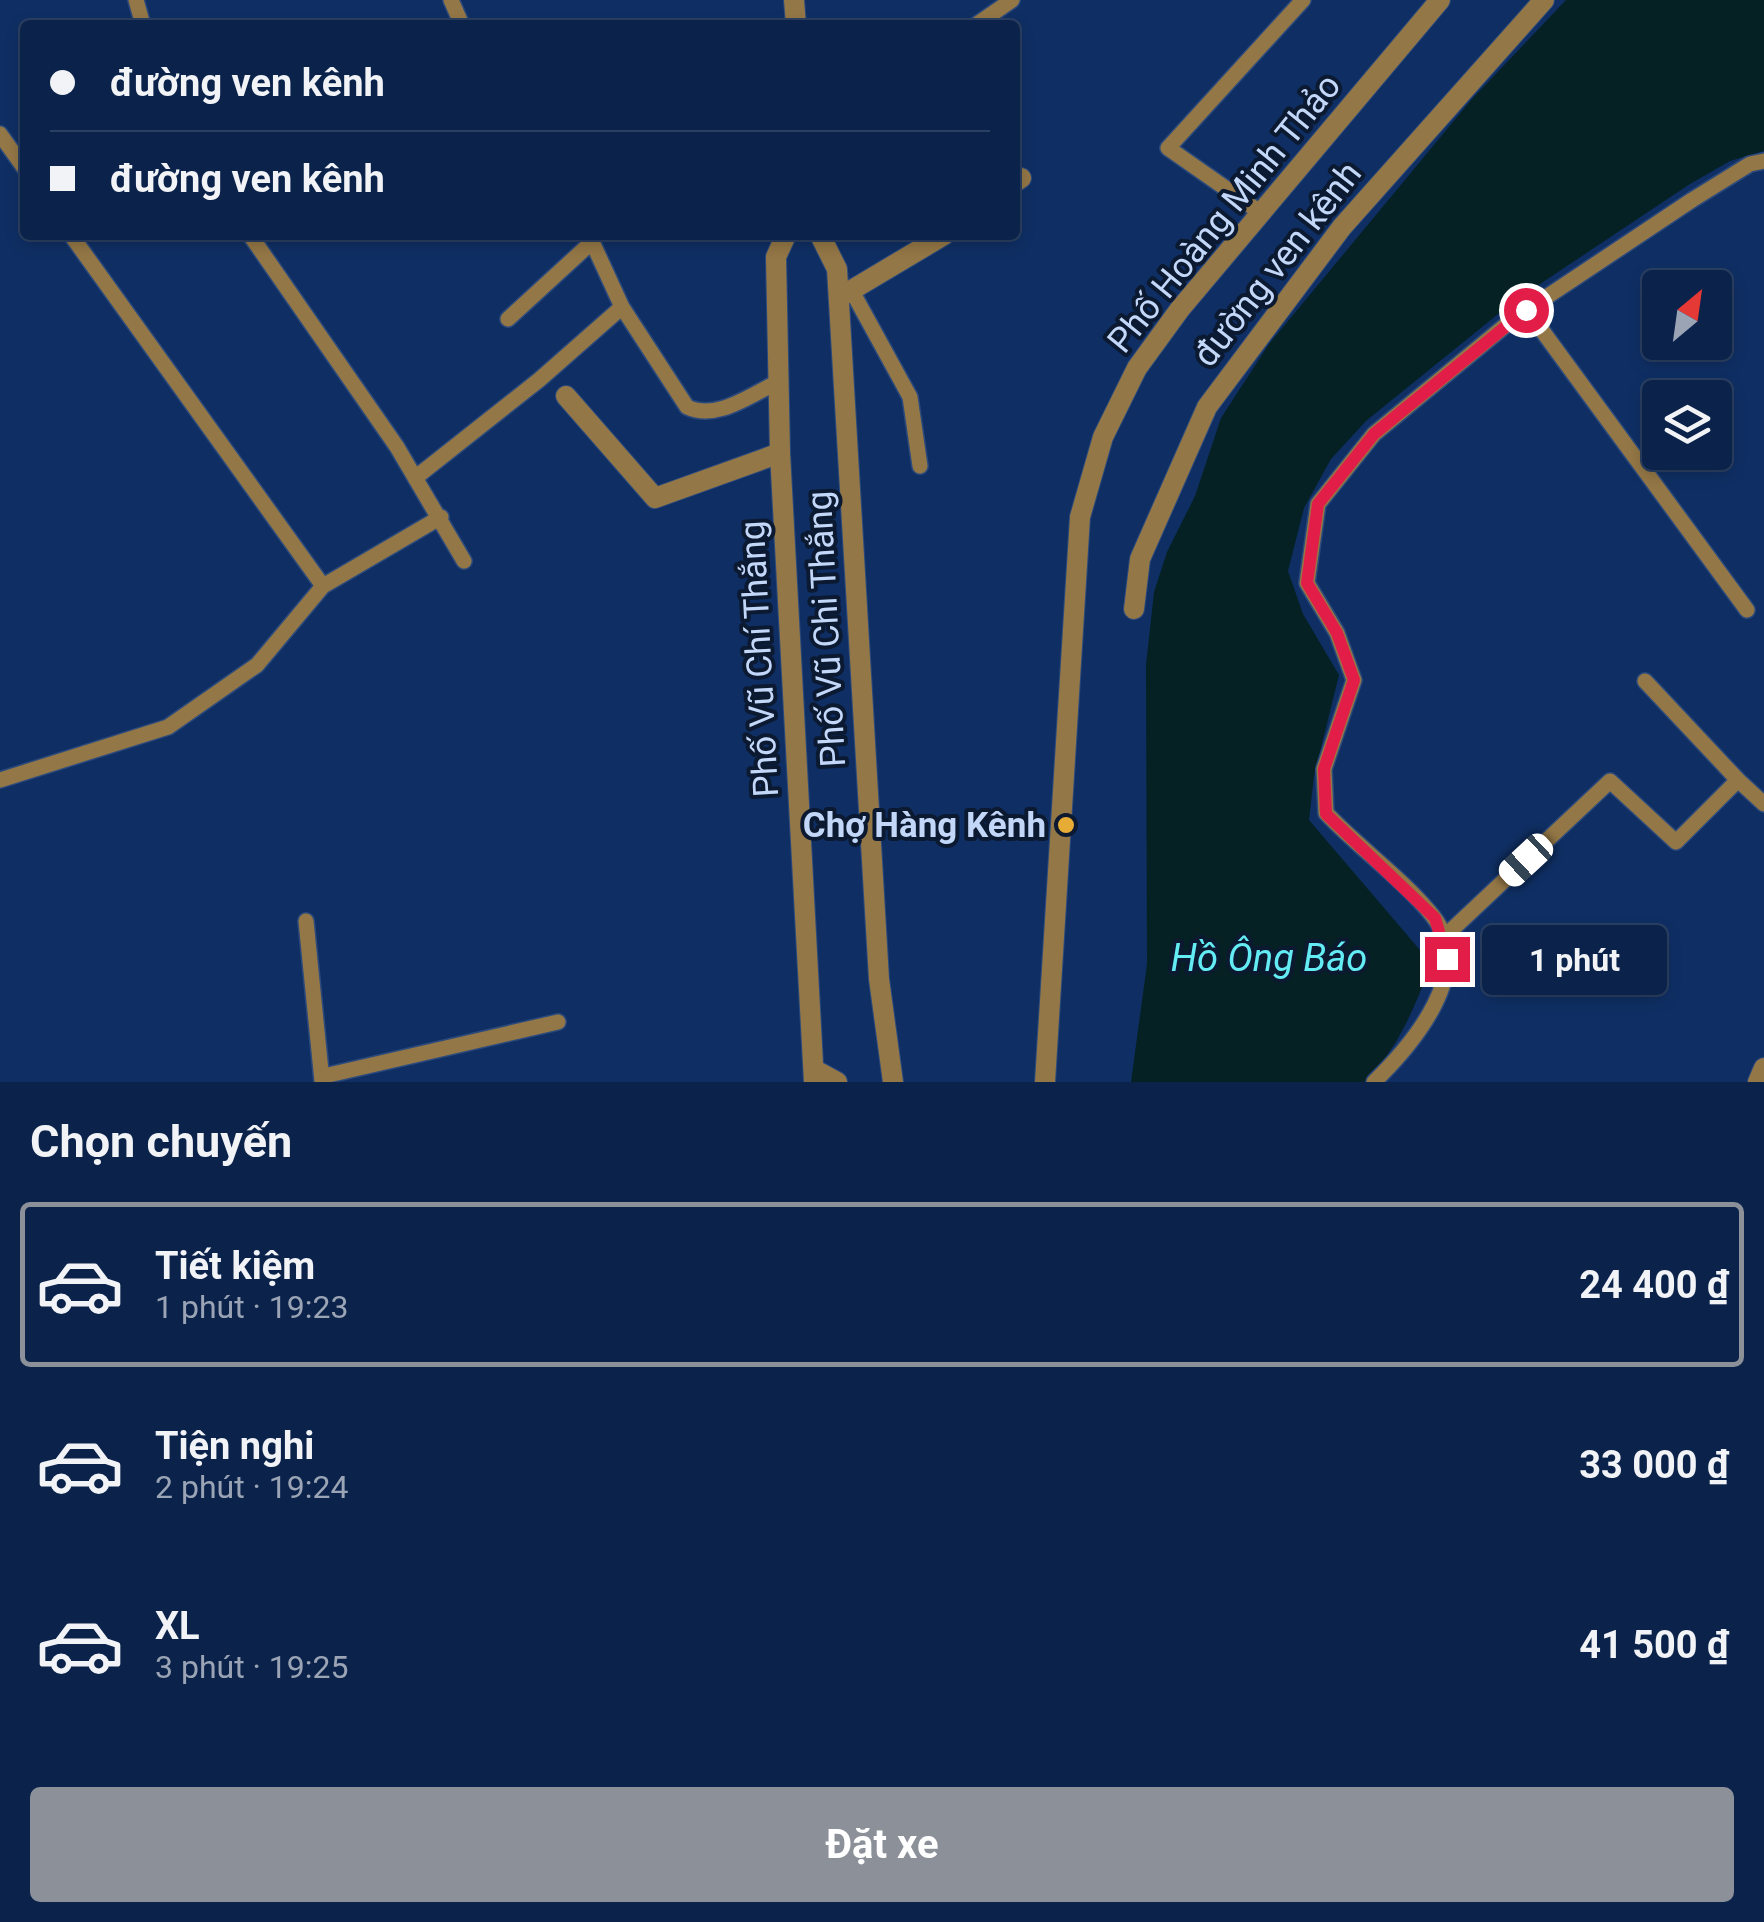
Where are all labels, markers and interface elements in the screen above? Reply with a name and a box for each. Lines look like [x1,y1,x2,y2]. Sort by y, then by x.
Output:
text: đường ven kênh [110,61,385,105]
street label: Phố Hoàng Minh Thảo [1099,66,1349,361]
street label: đường ven kênh [1185,154,1370,375]
text: đường ven kênh [110,157,385,201]
north arrow [1642,270,1732,360]
map controls [1642,270,1732,470]
route start [1504,288,1549,333]
button: layers [1642,380,1732,470]
street label: Phố Vũ Chi Thắng [799,490,854,768]
street label: Phố Vũ Chí Thắng [732,520,787,798]
place label: Chợ Hàng Kênh [803,805,1046,846]
marker: Chợ Hàng Kênh [1055,814,1077,836]
car [1494,829,1558,891]
callout: 1 phút [1482,924,1667,994]
water label: Hồ Ông Báo [1171,935,1367,980]
route end [1425,937,1470,982]
text: 1 phút [1529,941,1620,979]
text: Chọn chuyến [30,1115,292,1168]
icon: car [35,1240,125,1330]
text: Tiết kiệm [155,1244,315,1288]
text: 24 400 ₫ [1579,1263,1729,1307]
text: 1 phút · 19:23 [155,1288,349,1326]
icon: car [35,1420,125,1510]
text: Tiện nghi [155,1424,314,1468]
text: 33 000 ₫ [1579,1443,1729,1487]
text: 2 phút · 19:24 [155,1468,349,1506]
icon: car [35,1600,125,1690]
text: XL [155,1604,200,1648]
text: 41 500 ₫ [1579,1623,1729,1667]
text: 3 phút · 19:25 [155,1648,349,1686]
button: Đặt xe [30,1787,1734,1902]

